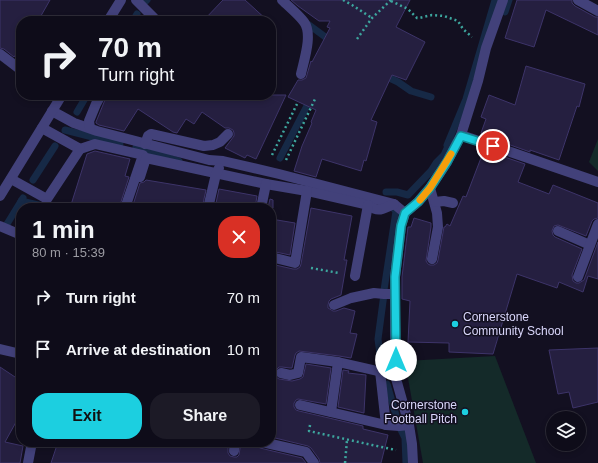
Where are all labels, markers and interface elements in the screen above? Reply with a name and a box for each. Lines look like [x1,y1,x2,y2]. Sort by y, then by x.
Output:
icon: right [32,32,84,84]
text: 70 m [98,32,162,63]
text: Turn right [98,65,174,85]
pin [476,129,510,163]
icon: arrive [482,135,504,157]
text: 1 min [32,216,95,243]
button: close [218,216,260,258]
text: 80 m · 15:39 [32,245,105,260]
icon: right [32,286,54,308]
text: Turn right [66,289,136,306]
text: 70 m [227,289,260,306]
place label: Cornerstone Community School [463,310,564,338]
marker: Cornerstone Community School [450,319,460,329]
icon: arrive [32,338,54,360]
position arrow [375,339,417,381]
text: Arrive at destination [66,341,211,358]
text: 10 m [227,341,260,358]
button: Exit [32,393,142,439]
button: Share [150,393,260,439]
place label: Cornerstone Football Pitch [384,398,457,426]
marker: Cornerstone Football Pitch [460,407,470,417]
map controls [546,411,586,451]
button: layers [546,411,586,451]

